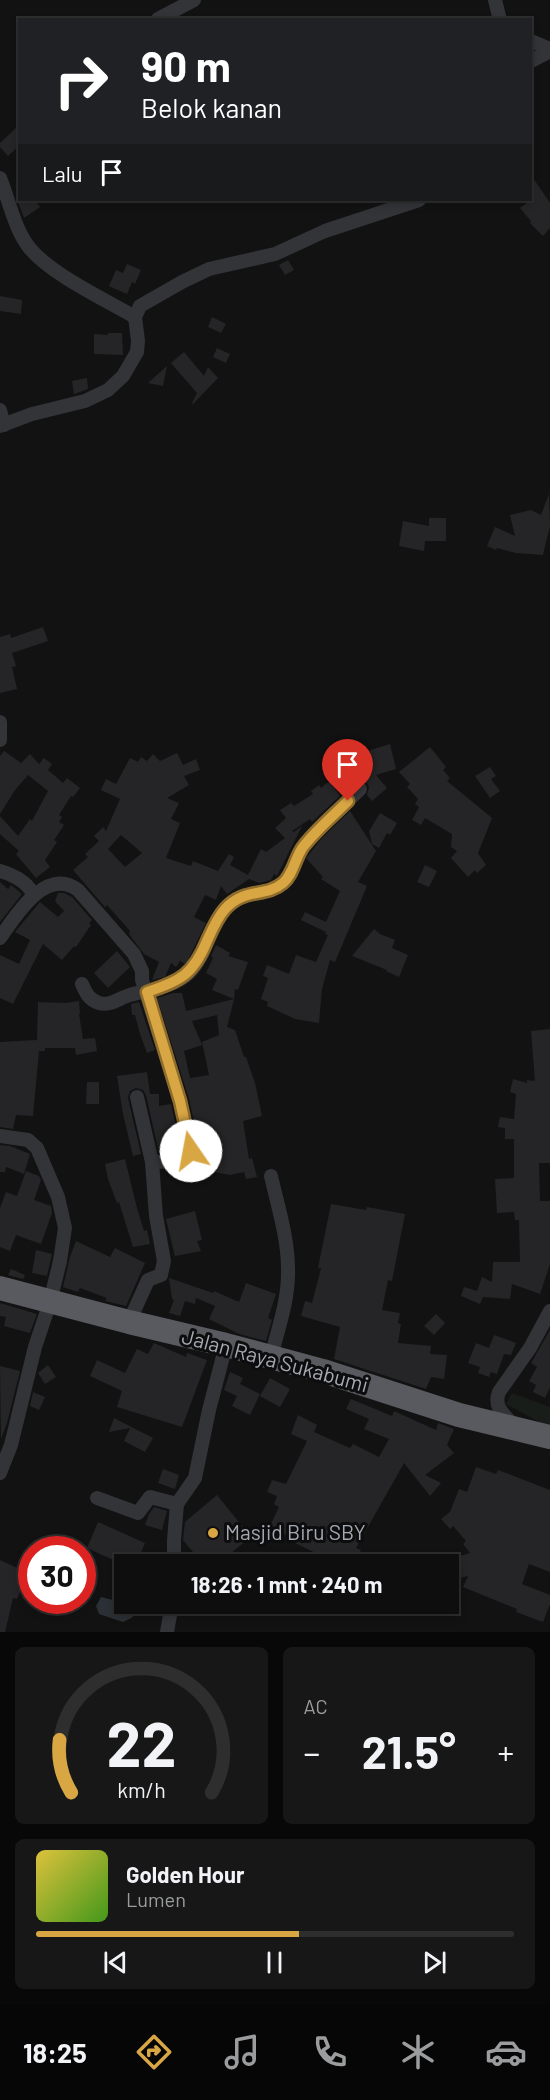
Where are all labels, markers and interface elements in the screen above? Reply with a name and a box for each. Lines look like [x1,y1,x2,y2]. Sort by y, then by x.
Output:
text: 90 m [141,40,231,90]
icon: right [42,42,120,120]
text: Belok kanan [141,91,282,123]
icon: arrive [95,156,128,189]
text: Lalu [42,160,83,186]
pin [322,739,373,801]
icon: arrive [331,748,364,781]
position arrow [159,1119,223,1183]
street label: Jalan Raya Sukabumi [180,1323,371,1396]
place label: Masjid Biru SBY [225,1519,366,1544]
marker: Masjid Biru SBY [206,1526,220,1540]
speed limit sign: 30 [18,1536,96,1614]
text: 18:26 · 1 mnt · 240 m [191,1571,382,1597]
text: AC [304,1694,328,1718]
text: 22 [106,1705,176,1779]
text: 21.5° [362,1724,456,1778]
text: − [304,1732,320,1772]
text: + [498,1732,514,1772]
text: km/h [117,1777,166,1802]
text: Golden Hour [126,1861,244,1887]
text: Lumen [126,1887,186,1911]
icon: previous [99,1946,132,1979]
icon: pause [258,1946,291,1979]
icon: next [418,1946,451,1979]
icon: directions [133,2031,175,2073]
icon: music [221,2031,263,2073]
icon: phone [309,2031,351,2073]
icon: climate [397,2031,439,2073]
icon: car [485,2031,527,2073]
text: 18:25 [23,2036,87,2068]

